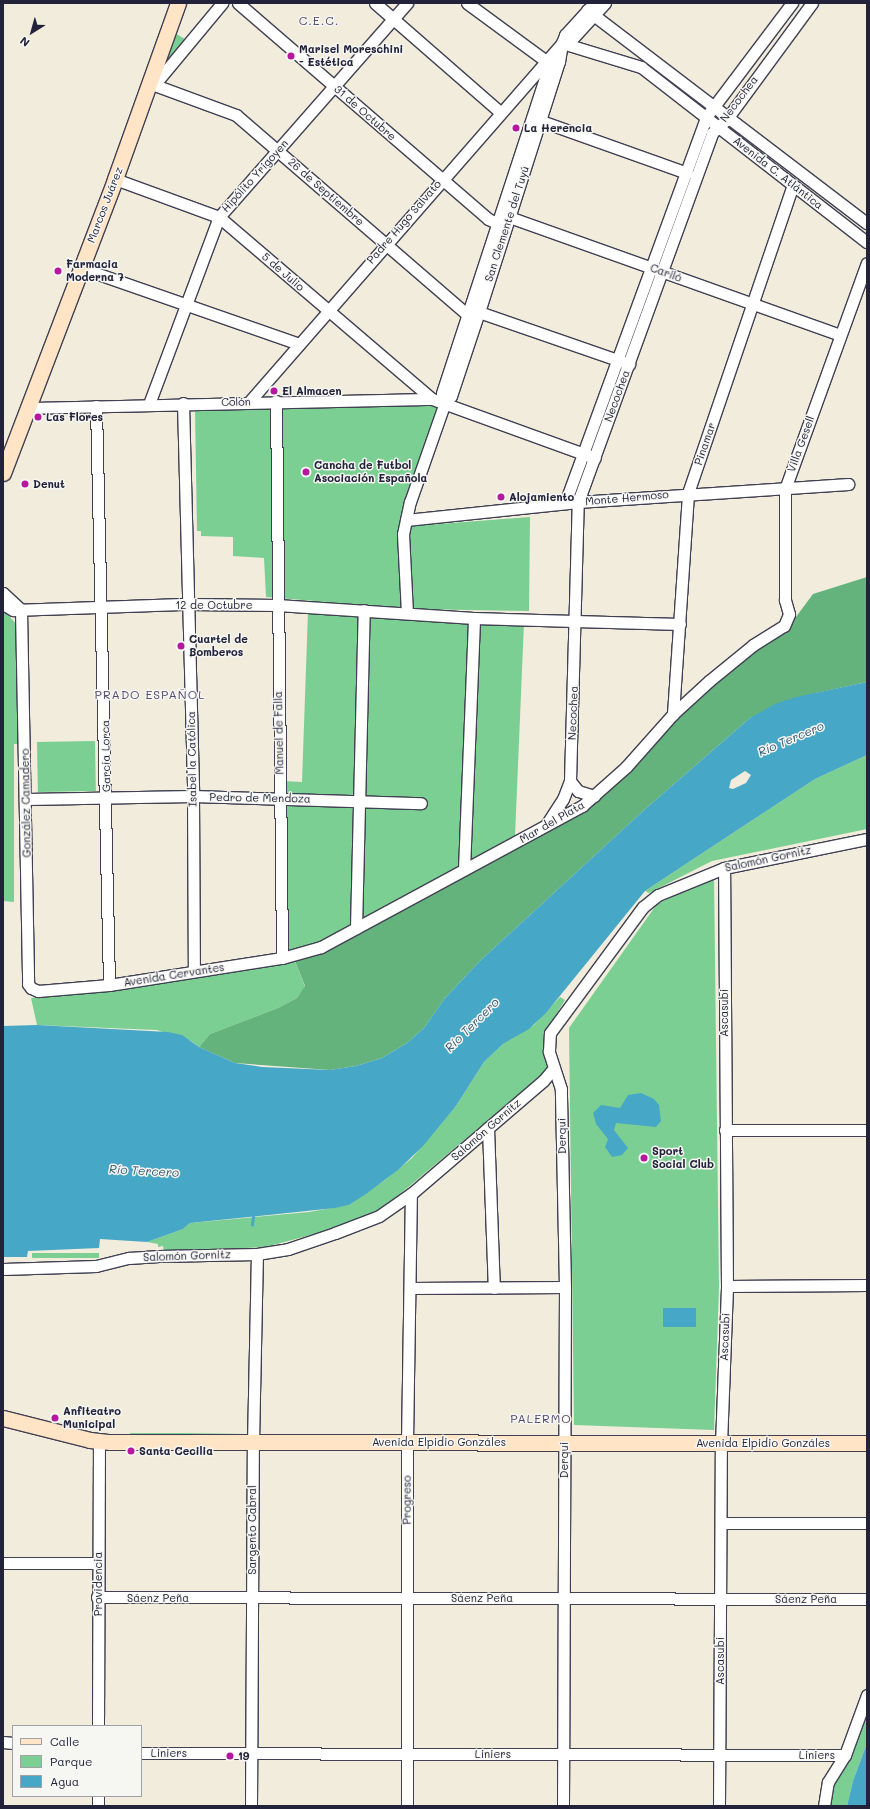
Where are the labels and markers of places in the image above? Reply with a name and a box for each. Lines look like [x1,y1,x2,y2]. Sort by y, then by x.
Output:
place label: Marisel Moreschini - Estética [299,43,403,69]
marker: Marisel Moreschini - Estética [286,51,296,61]
place label: La Herencia [524,121,592,135]
marker: La Herencia [511,123,521,133]
place label: Farmacia Moderna 7 [66,258,124,284]
marker: Farmacia Moderna 7 [53,266,63,276]
place label: El Almacen [282,384,342,398]
marker: El Almacen [269,386,279,396]
place label: Las Flores [46,410,103,424]
marker: Las Flores [33,412,43,422]
place label: Cancha de Futbol Asociación Española [314,459,427,485]
marker: Cancha de Futbol Asociación Española [301,467,311,477]
place label: Denut [33,477,65,491]
marker: Denut [20,479,30,489]
place label: Alojamiento [509,490,574,504]
marker: Alojamiento [496,492,506,502]
place label: Cuartel de Bomberos [189,633,248,659]
marker: Cuartel de Bomberos [176,641,186,651]
place label: Sport Social Club [652,1145,714,1171]
marker: Sport Social Club [639,1153,649,1163]
place label: Anfiteatro Municipal [63,1405,121,1431]
marker: Anfiteatro Municipal [50,1413,60,1423]
place label: Santa Cecilia [139,1444,213,1458]
marker: Santa Cecilia [126,1446,136,1456]
place label: 19 [238,1749,249,1763]
marker: 19 [225,1751,235,1761]

